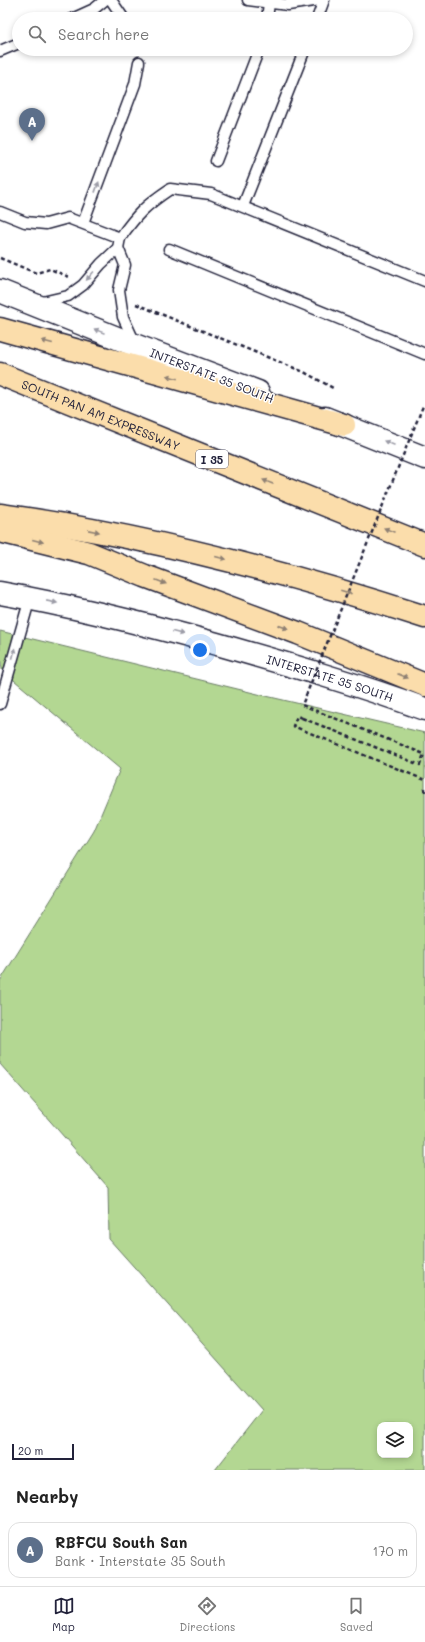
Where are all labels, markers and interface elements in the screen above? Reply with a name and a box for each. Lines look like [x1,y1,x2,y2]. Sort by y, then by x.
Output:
search box [12,12,413,56]
icon: search [26,23,48,45]
text: Search here [58,24,149,44]
pin: A [19,108,45,141]
one-way arrow [94,180,100,192]
one-way arrow [86,271,95,281]
one-way arrow [92,328,104,334]
one-way arrow [41,338,53,344]
street label: INTERSTATE 35 SOUTH [148,344,276,406]
one-way arrow [166,374,178,380]
street label: SOUTH PAN AM EXPRESSWAY [19,376,183,454]
one-way arrow [382,440,394,446]
road number: I 35 [196,450,228,468]
one-way arrow [262,478,274,484]
one-way arrow [382,527,394,533]
one-way arrow [88,529,100,535]
one-way arrow [32,538,44,544]
one-way arrow [215,556,227,562]
one-way arrow [155,580,167,586]
one-way arrow [341,589,353,595]
one-way arrow [46,600,58,606]
one-way arrow [277,625,289,631]
one-way arrow [172,631,185,637]
your location [190,640,210,660]
one-way arrow [11,647,17,659]
street label: INTERSTATE 35 SOUTH [265,651,396,705]
one-way arrow [397,673,409,680]
map controls [377,1422,413,1458]
button: layers [377,1422,413,1458]
scale bar [12,1442,74,1461]
text: 20 m [18,1443,43,1458]
text: Nearby [16,1485,78,1507]
text: RBFCU South San [55,1532,187,1552]
text: A [25,1542,35,1559]
text: 170 m [372,1542,408,1559]
text: Bank · Interstate 35 South [55,1552,225,1569]
tab: Map [52,1595,75,1634]
tab: Directions [179,1595,235,1634]
tab: Saved [340,1595,373,1634]

